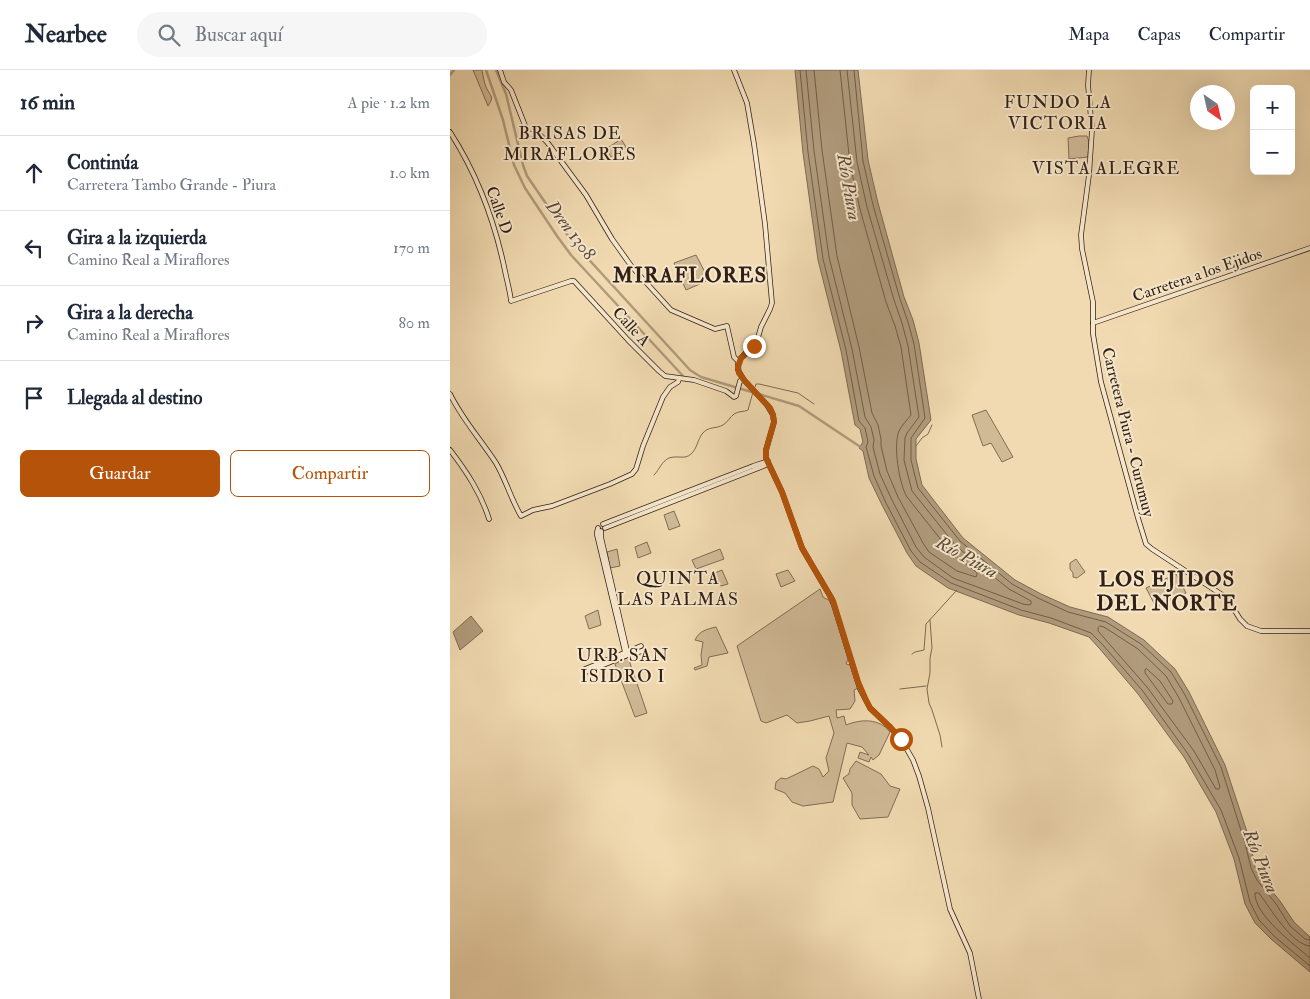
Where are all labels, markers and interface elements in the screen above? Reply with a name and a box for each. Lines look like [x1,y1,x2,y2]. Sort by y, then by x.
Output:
search box [137,12,487,57]
text: Nearbee [25,19,107,50]
icon: search [155,21,183,49]
text: Buscar aquí [195,23,283,47]
text: Mapa [1068,23,1110,46]
text: Capas [1138,23,1181,46]
text: Compartir [1209,23,1285,46]
north arrow [1190,85,1235,130]
map controls [1250,85,1295,175]
button: + [1250,85,1295,130]
text: 16 min [20,89,75,116]
district label: FUNDO LA VICTORIA [1004,91,1112,135]
text: A pie · 1.2 km [347,93,430,113]
district label: BRISAS DE MIRAFLORES [503,122,637,166]
button: − [1250,130,1295,175]
text: Continúa [67,151,138,175]
water label: Río Piura [831,151,866,222]
district label: VISTA ALEGRE [1032,157,1180,180]
icon: ahead [20,159,48,187]
text: 1.0 km [390,163,430,183]
text: Carretera Tambo Grande - Piura [67,175,276,195]
street label: Calle D [481,184,517,237]
water label: Dren 1308 [540,195,601,265]
text: Gira a la izquierda [67,226,206,250]
icon: left [20,234,48,262]
text: 170 m [393,238,430,258]
street label: Carretera a los Ejidos [1130,243,1265,306]
text: Camino Real a Miraflores [67,250,230,270]
district label: MIRAFLORES [612,262,767,289]
text: Gira a la derecha [67,301,193,325]
street label: Calle A [608,303,654,351]
icon: right [20,309,48,337]
text: 80 m [399,313,430,333]
text: Camino Real a Miraflores [67,325,230,345]
route end [743,335,766,358]
street label: Carretera Piura - Curumuy [1097,345,1159,520]
icon: arrive [20,384,48,412]
text: Llegada al destino [67,386,202,410]
button: Guardar [20,450,220,497]
button: Compartir [230,450,430,497]
water label: Río Piura [931,531,1002,584]
district label: LOS EJIDOS DEL NORTE [1096,566,1238,617]
district label: QUINTA LAS PALMAS [617,567,739,611]
district label: URB. SAN ISIDRO I [577,644,669,688]
route start [890,728,913,751]
water label: Río Piura [1237,825,1284,897]

